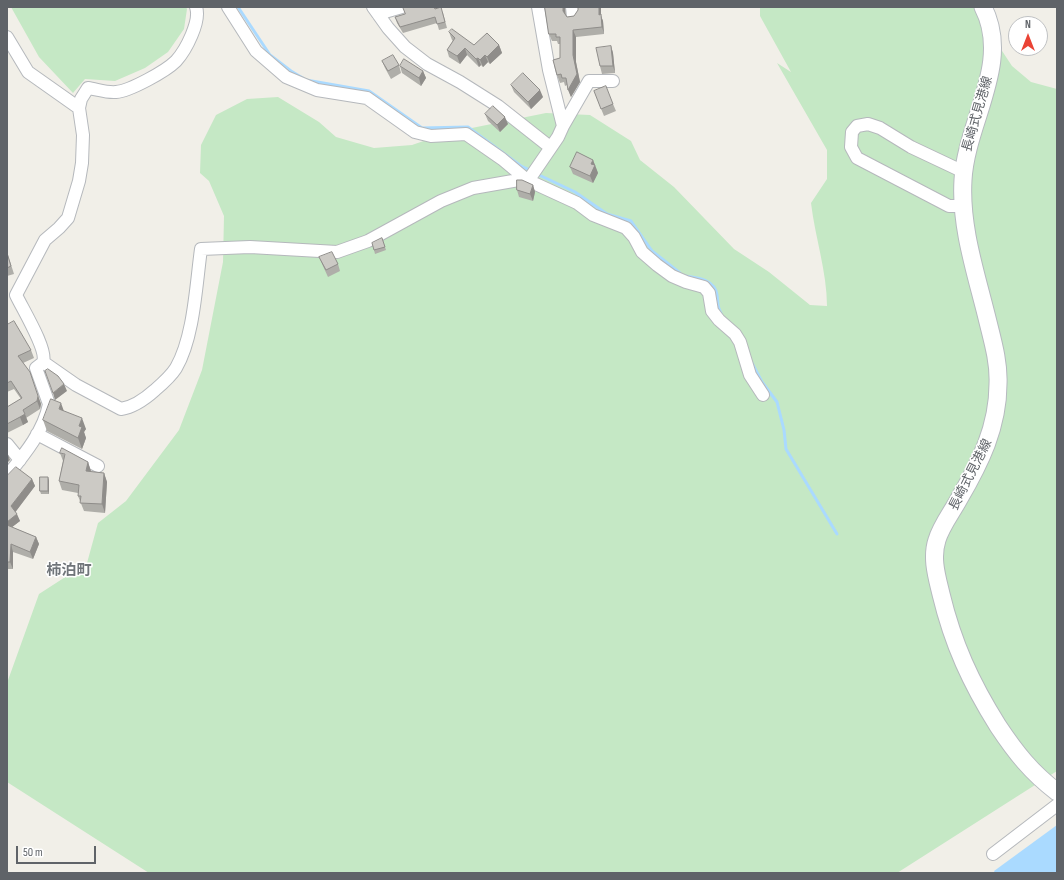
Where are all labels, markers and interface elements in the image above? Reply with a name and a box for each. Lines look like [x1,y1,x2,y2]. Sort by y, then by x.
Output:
north arrow [1008,16,1048,56]
text: N [1025,18,1031,31]
street label: 長崎式見港線 [960,74,996,154]
street label: 長崎式見港線 [946,437,996,513]
district label: 柿泊町 [47,562,91,580]
scale bar [18,838,98,864]
text: 50 m [23,845,43,860]

